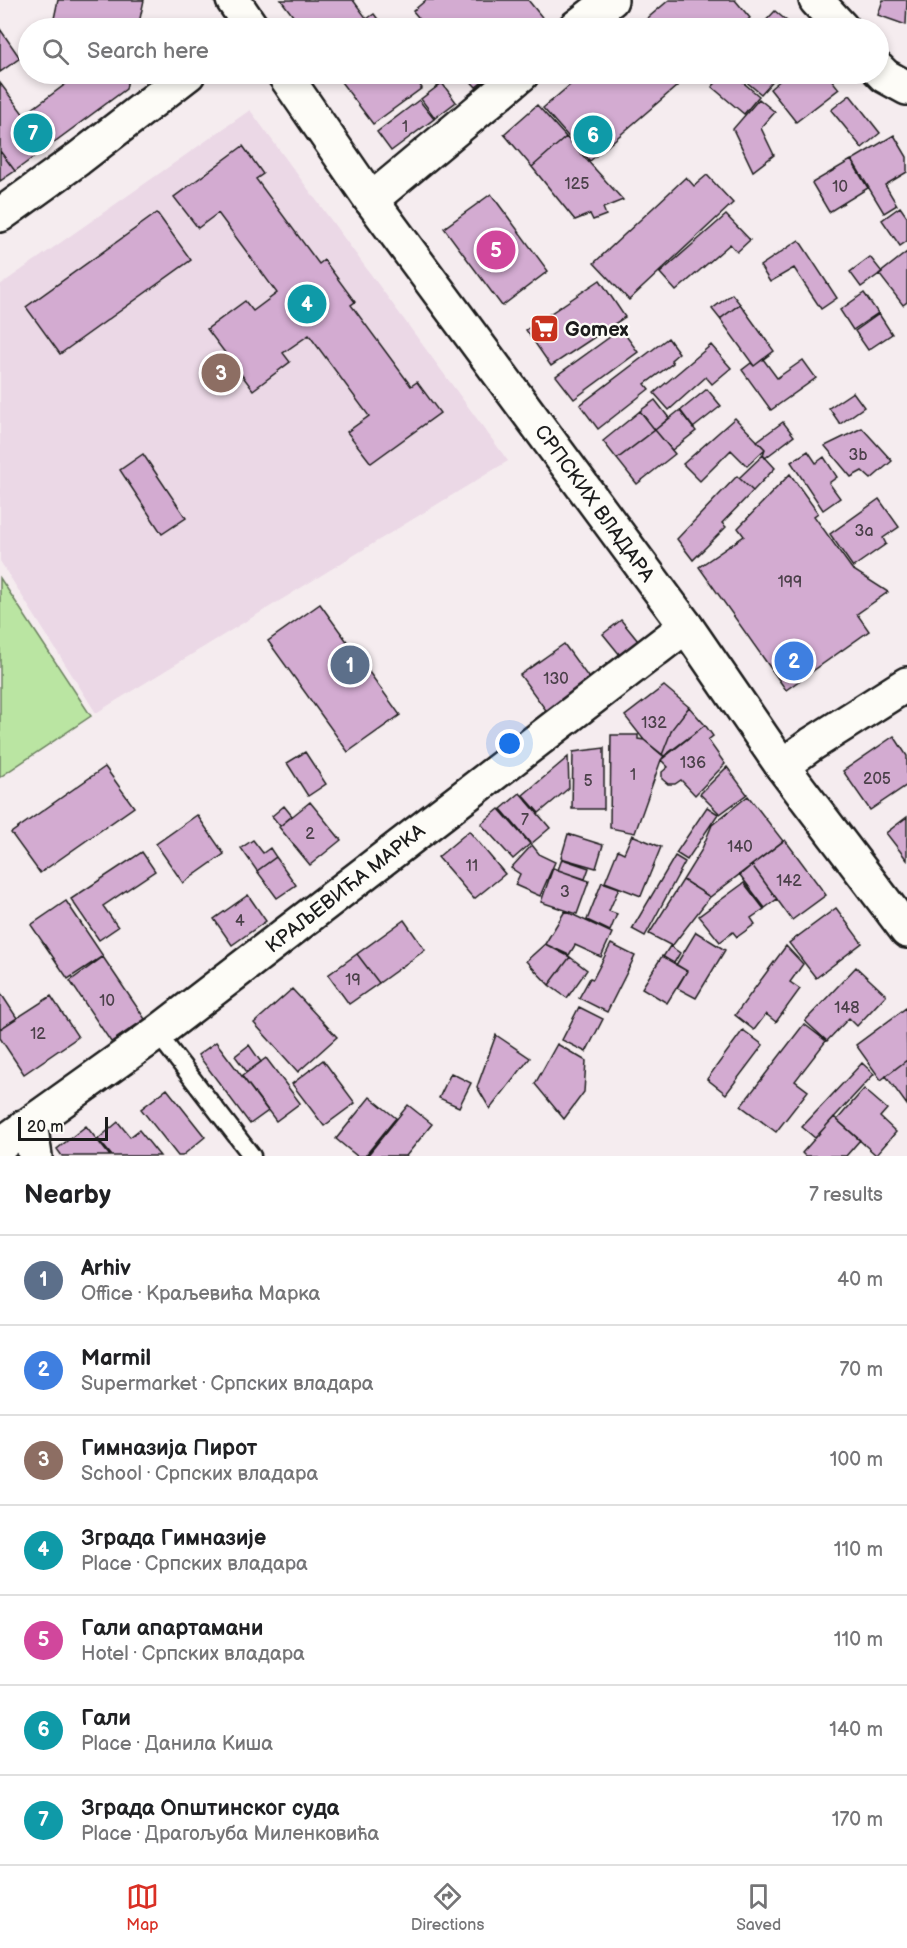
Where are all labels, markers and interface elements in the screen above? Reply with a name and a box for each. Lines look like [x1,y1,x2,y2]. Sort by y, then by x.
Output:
search box [18,18,889,84]
icon: search [39,35,72,68]
text: Search here [87,38,209,65]
pin: 7 [14,110,52,156]
pin: 6 [574,112,612,158]
house number: 1 [402,118,408,137]
house number: 125 [565,175,589,194]
house number: 10 [832,178,848,197]
pin: 5 [476,228,516,272]
pin: 4 [288,282,326,326]
supermarket icon: Gomex [528,313,560,345]
place label: Gomex [565,318,628,342]
pin: 3 [202,350,240,395]
street label: СРПСКИХ ВЛАДАРА [529,420,660,588]
house number: 3b [849,446,867,465]
house number: 3a [855,522,873,541]
house number: 199 [778,573,802,592]
pin: 2 [774,638,814,684]
pin: 1 [330,642,370,688]
house number: 130 [543,670,569,689]
house number: 132 [641,714,667,733]
your location [495,729,524,758]
house number: 136 [680,754,706,773]
house number: 1 [630,766,636,785]
house number: 205 [863,770,891,789]
house number: 5 [583,772,593,791]
house number: 7 [521,811,529,830]
street label: КРАЉЕВИЋА МАРКА [261,819,431,958]
house number: 2 [305,825,315,844]
house number: 140 [727,838,753,857]
house number: 11 [466,857,478,876]
house number: 142 [776,872,802,891]
house number: 3 [560,883,570,902]
house number: 4 [235,912,245,931]
house number: 19 [345,971,361,990]
house number: 10 [99,992,115,1011]
house number: 148 [834,999,860,1018]
house number: 12 [30,1025,46,1044]
scale bar [18,1114,108,1142]
text: 20 m [27,1118,63,1137]
text: Nearby [24,1180,111,1211]
text: 7 results [809,1183,883,1207]
text: Arhiv [81,1255,131,1282]
text: 1 [39,1268,48,1292]
text: 40 m [837,1268,883,1292]
text: Office · Краљевића Марка [81,1282,320,1306]
text: Marmil [81,1345,151,1372]
text: 2 [38,1358,49,1382]
text: 70 m [839,1358,883,1382]
text: Supermarket · Српских владара [81,1372,374,1396]
text: Гимназија Пирот [81,1435,257,1462]
text: 3 [38,1448,49,1472]
text: 100 m [830,1448,883,1472]
text: School · Српских владара [81,1462,318,1486]
text: Зграда Гимназије [81,1525,266,1552]
text: 4 [38,1538,49,1562]
text: 110 m [834,1538,883,1562]
text: Place · Српских владара [81,1552,308,1576]
text: Гали апартамани [81,1615,263,1642]
text: 5 [38,1628,49,1652]
text: 110 m [834,1628,883,1652]
text: Hotel · Српских владара [81,1642,305,1666]
text: Гали [81,1705,131,1732]
text: 6 [37,1718,50,1742]
text: 140 m [829,1718,883,1742]
text: Place · Данила Киша [81,1732,273,1756]
text: Зграда Општинског суда [81,1795,339,1822]
text: 7 [38,1808,49,1832]
text: 170 m [832,1808,883,1832]
text: Place · Драгољуба Миленковића [81,1822,379,1846]
tab: Map [126,1880,159,1935]
tab: Directions [411,1880,484,1935]
tab: Saved [736,1880,781,1935]

